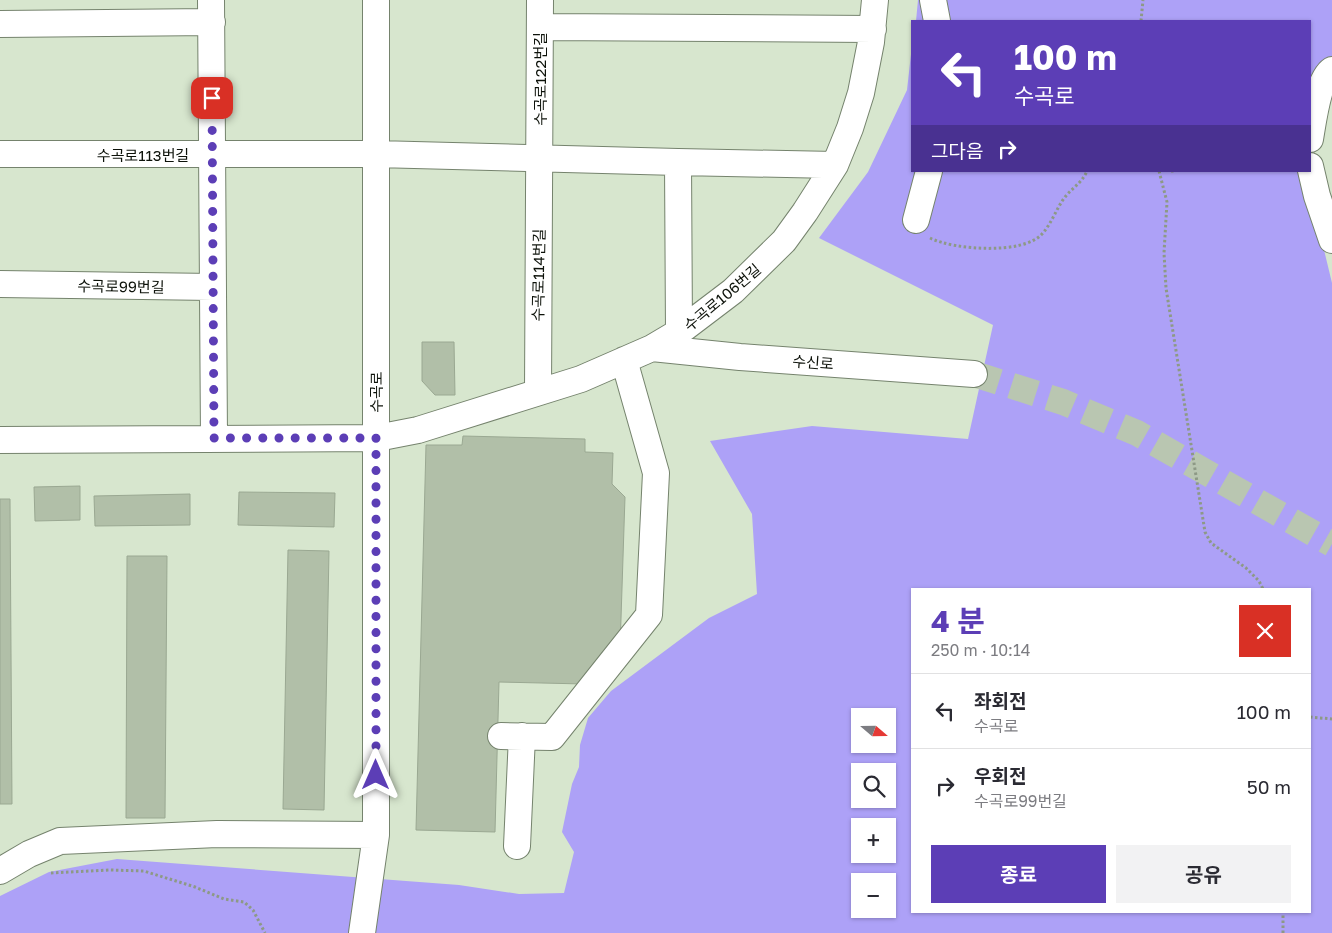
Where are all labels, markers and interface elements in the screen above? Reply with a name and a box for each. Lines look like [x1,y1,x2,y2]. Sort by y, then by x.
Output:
street label: 수곡로122번길 [531,32,549,126]
text: 100 m [1014,36,1117,78]
icon: left [931,40,996,105]
pin [191,77,233,119]
text: 수곡로 [1014,82,1075,109]
icon: arrive [198,84,226,112]
icon: right [993,135,1021,163]
text: 그다음 [931,139,983,162]
street label: 수곡로113번길 [97,146,189,164]
street label: 수곡로114번길 [528,228,548,322]
street label: 수곡로106번길 [680,260,764,334]
street label: 수곡로99번길 [77,276,165,296]
street label: 수신로 [792,352,834,372]
street label: 수곡로 [367,371,385,413]
text: 4 분 [931,603,985,639]
button: close [1239,605,1291,657]
text: 250 m · 10:14 [931,640,1030,660]
text: 좌회전 [974,689,1026,712]
icon: left [931,697,959,725]
text: 100 m [1237,700,1291,723]
north arrow [851,708,896,752]
map controls [851,708,896,918]
text: 수곡로 [974,716,1018,736]
position arrow [349,748,401,800]
button: search [851,763,896,808]
text: 우회전 [974,764,1026,787]
icon: right [931,772,959,800]
text: 50 m [1247,775,1291,798]
text: 수곡로99번길 [974,791,1067,811]
button: + [851,818,896,863]
button: 종료 [931,845,1106,903]
button: 공유 [1116,845,1291,903]
button: − [851,873,896,918]

